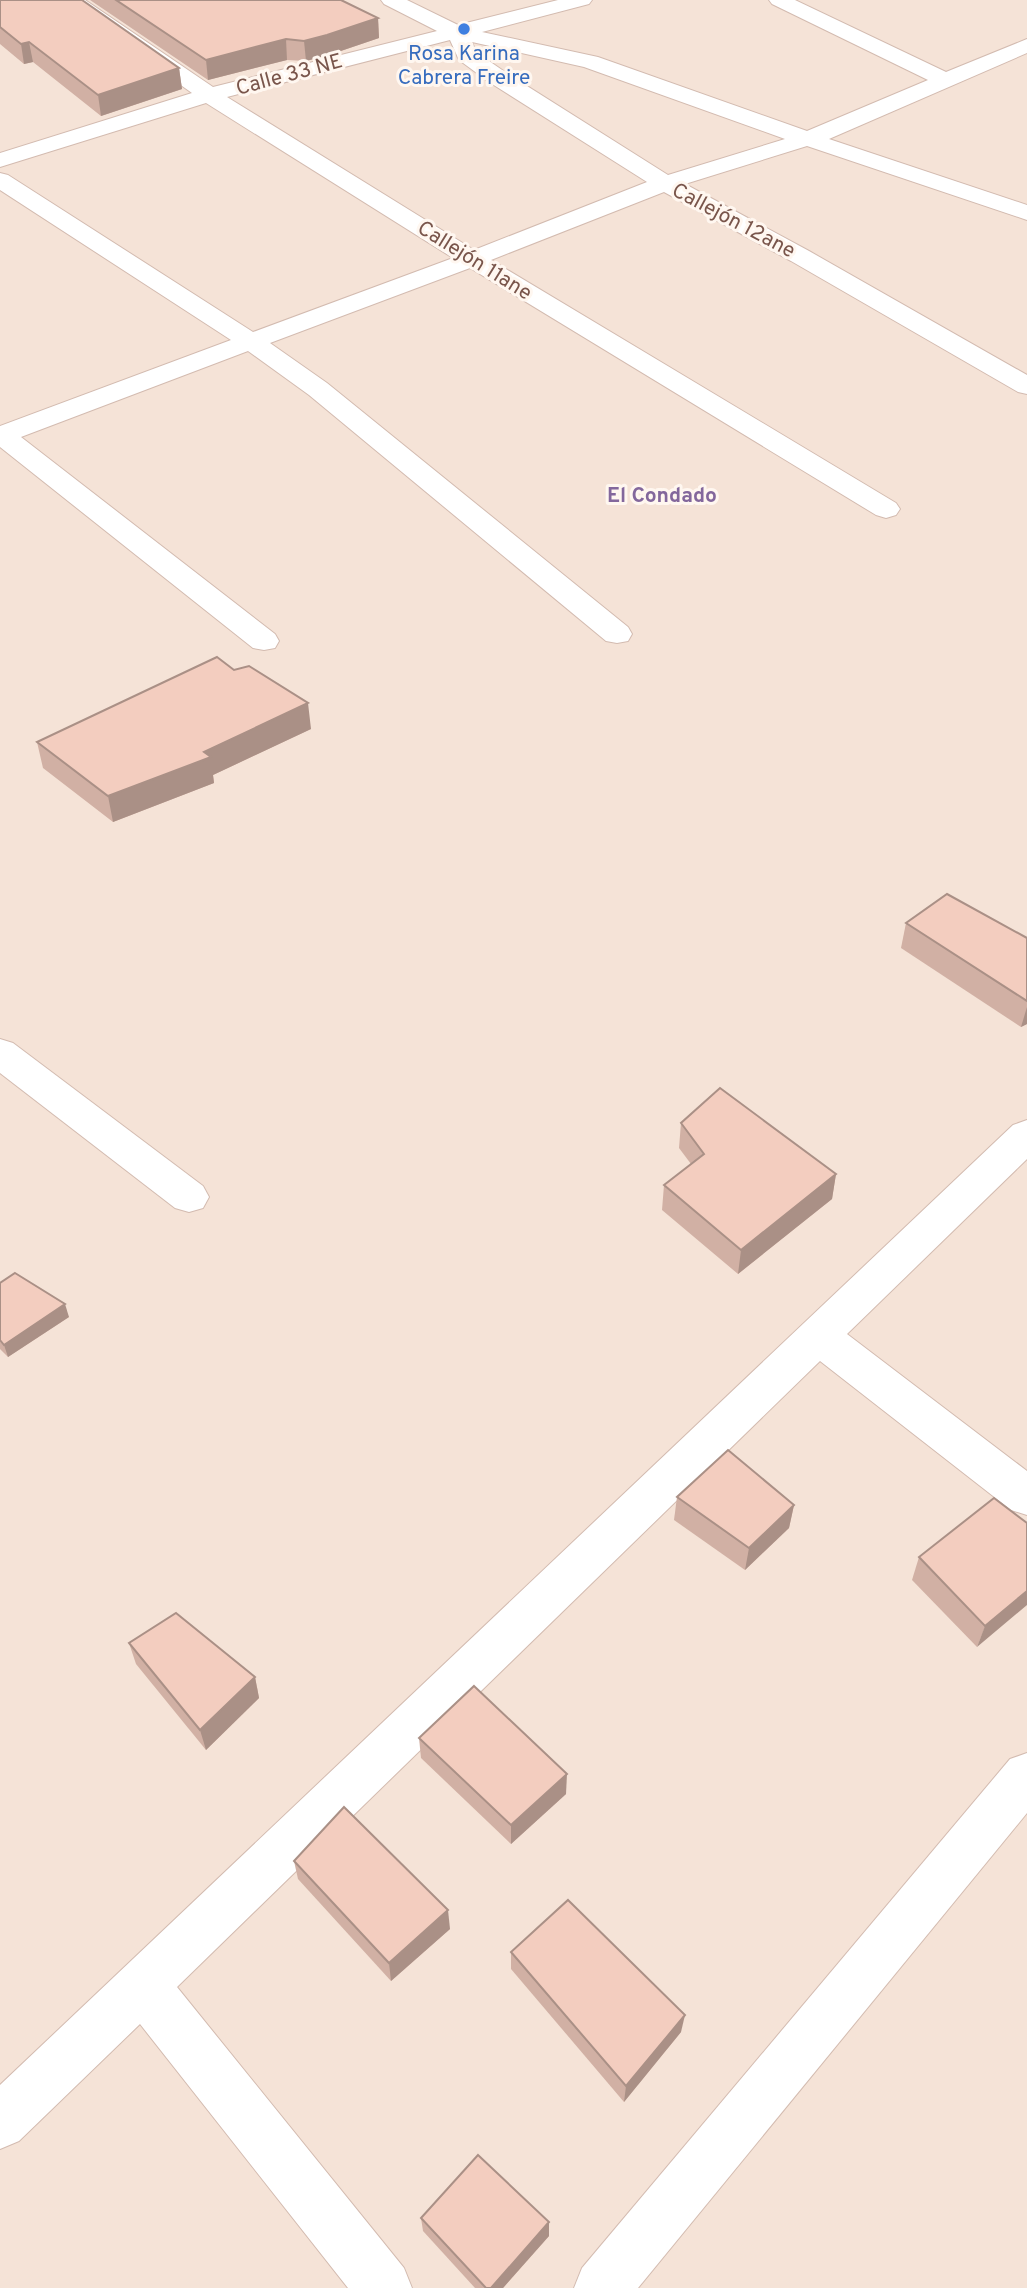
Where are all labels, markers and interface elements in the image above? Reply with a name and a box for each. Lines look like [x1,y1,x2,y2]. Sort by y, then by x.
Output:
marker: Rosa Karina Cabrera Freire [456,21,472,37]
place label: Rosa Karina Cabrera Freire [398,41,530,92]
street label: Calle 33 NE [233,48,346,103]
street label: Callejón 12ane [667,177,800,265]
street label: Callejón 11ane [412,215,537,307]
district label: El Condado [607,483,717,510]

